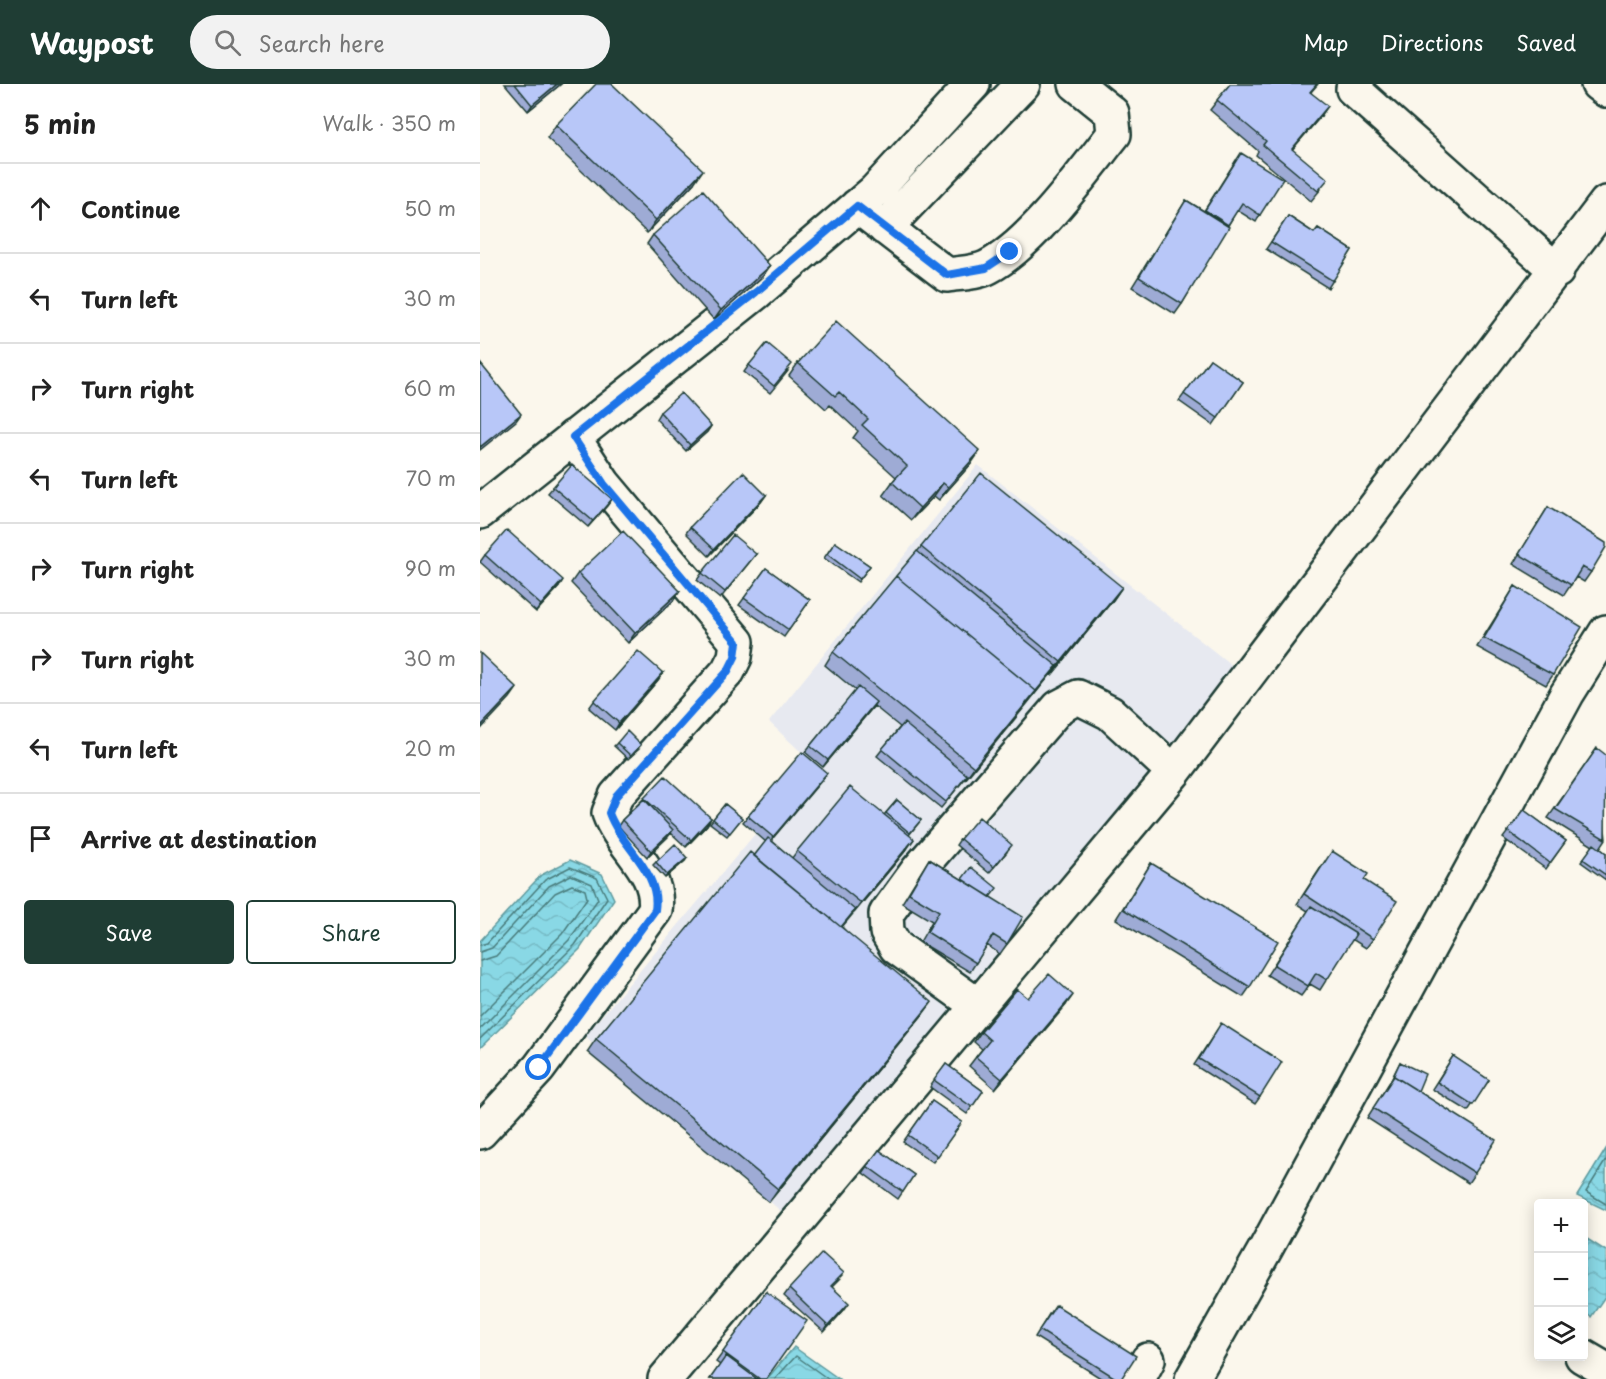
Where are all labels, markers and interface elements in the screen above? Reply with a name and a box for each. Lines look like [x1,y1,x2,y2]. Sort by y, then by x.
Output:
search box [190,15,610,69]
text: Waypost [30,21,154,64]
icon: search [211,26,244,59]
text: Search here [259,26,385,59]
text: Map [1303,26,1348,58]
text: Directions [1381,26,1483,58]
text: Saved [1516,26,1576,58]
text: 5 min [24,104,96,143]
text: Walk · 350 m [323,108,456,138]
icon: ahead [24,192,57,225]
text: Continue [81,192,180,225]
text: 50 m [404,193,456,223]
route end [996,238,1022,264]
icon: left [24,282,57,315]
text: Turn left [81,282,178,315]
text: 30 m [403,283,456,313]
icon: right [24,372,57,405]
text: Turn right [81,372,194,405]
text: 60 m [404,373,456,403]
icon: left [24,462,57,495]
text: Turn left [81,462,178,495]
text: 70 m [406,463,456,493]
icon: right [24,552,57,585]
text: Turn right [81,552,194,585]
text: 90 m [405,553,456,583]
icon: right [24,642,57,675]
text: Turn right [81,642,194,675]
text: 30 m [403,643,456,673]
icon: left [24,732,57,765]
text: Turn left [81,732,178,765]
text: 20 m [404,733,456,763]
icon: arrive [24,822,57,855]
text: Arrive at destination [81,822,317,855]
button: Save [24,900,234,964]
button: Share [246,900,456,964]
route start [525,1054,551,1080]
map controls [1534,1199,1588,1361]
button: + [1534,1199,1588,1253]
button: − [1534,1253,1588,1307]
button: layers [1534,1307,1588,1361]

